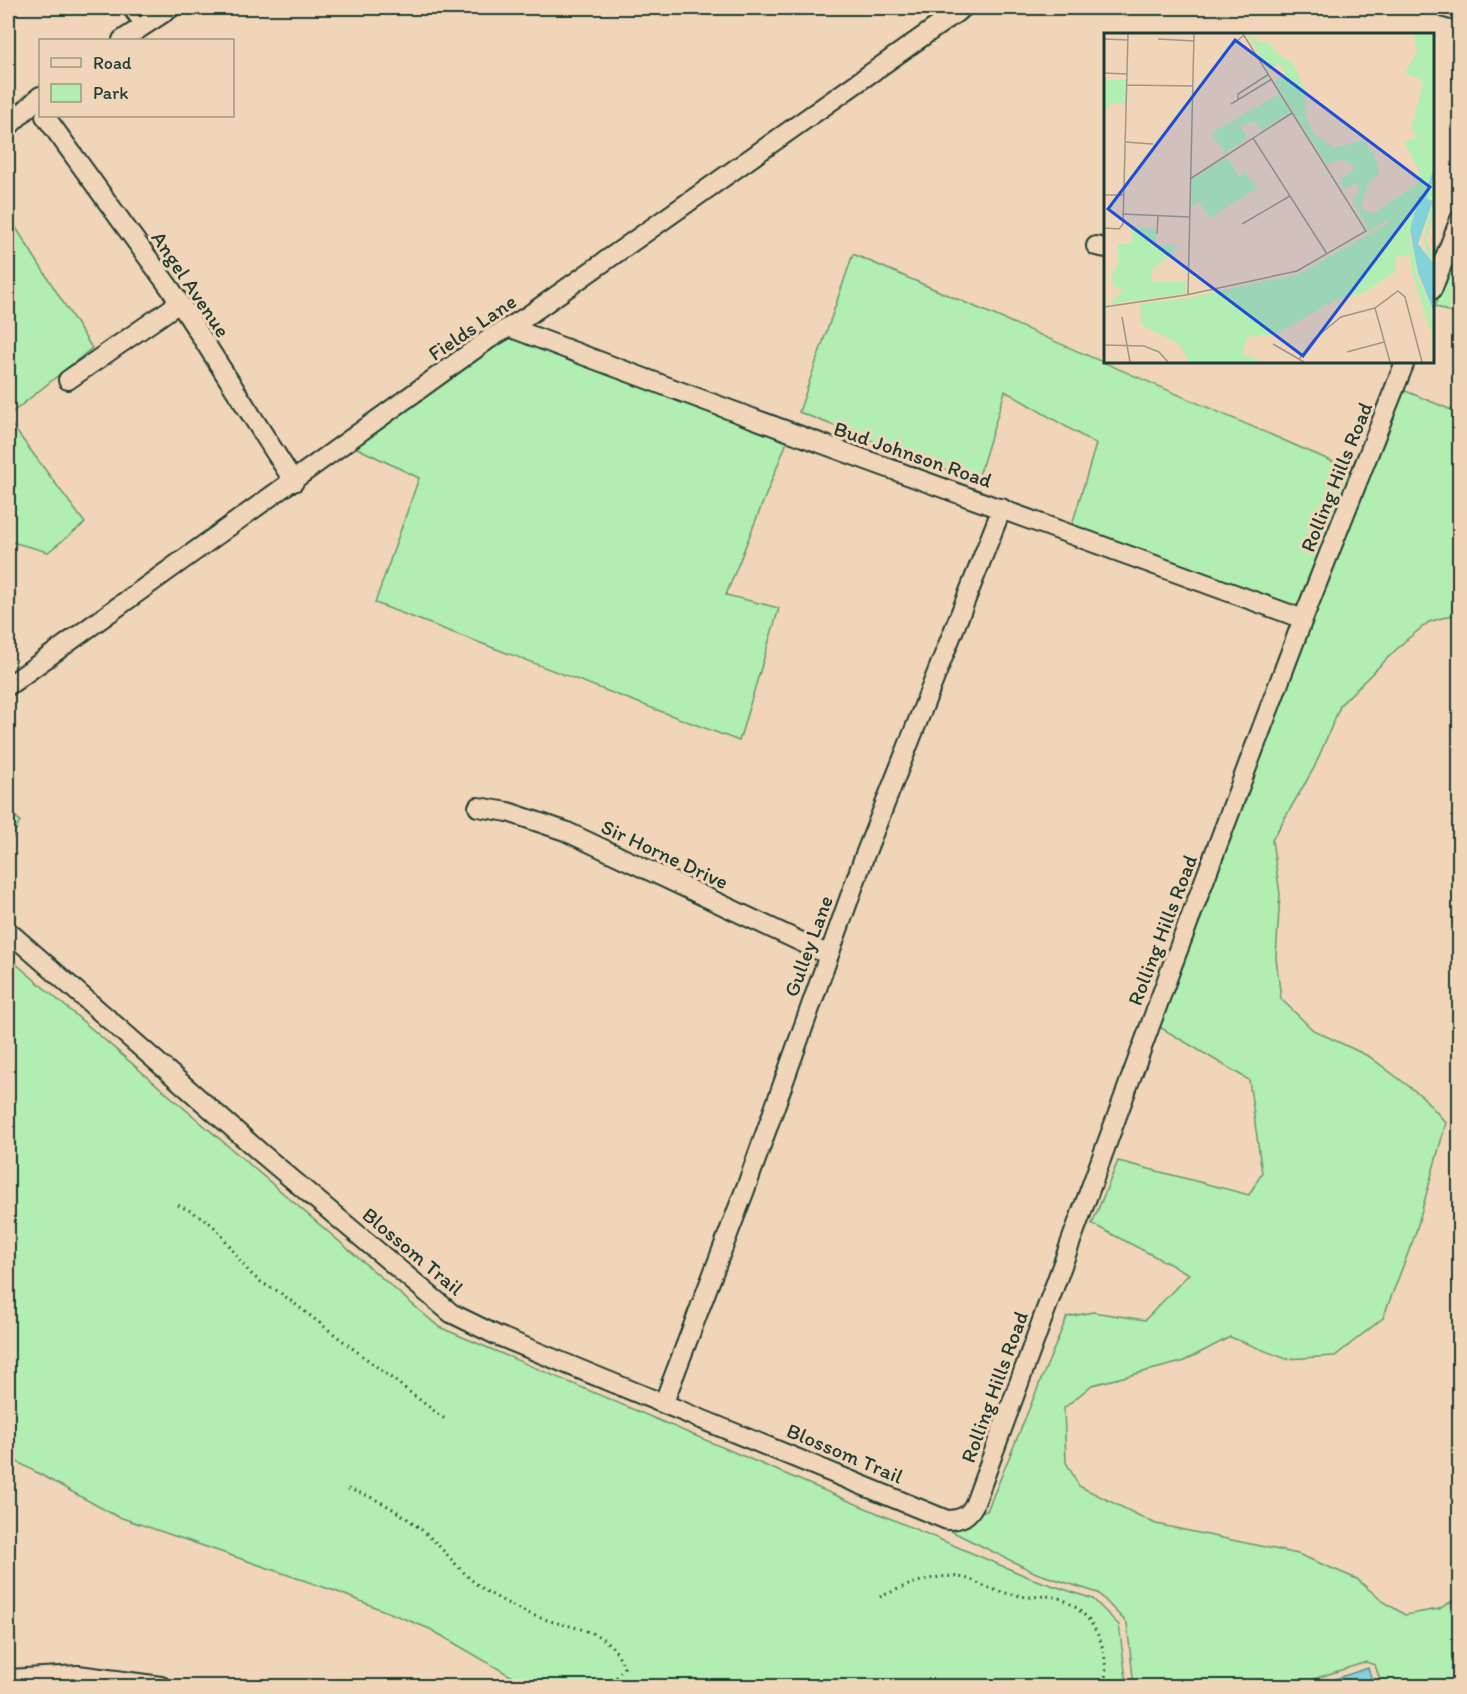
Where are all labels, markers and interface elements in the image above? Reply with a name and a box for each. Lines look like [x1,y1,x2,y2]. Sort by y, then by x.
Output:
inset map [1104,33,1434,363]
legend [39,39,234,117]
text: Road [93,52,132,74]
text: Park [93,82,128,104]
street label: Angel Avenue [146,226,236,342]
street label: Fields Lane [423,288,521,366]
street label: Rolling Hills Road [1295,399,1377,555]
street label: Bud Johnson Road [831,415,996,493]
street label: Sir Horne Drive [597,814,733,894]
street label: Rolling Hills Road [1122,851,1202,1009]
street label: Gulley Lane [778,892,838,1000]
street label: Blossom Trail [357,1202,469,1300]
street label: Rolling Hills Road [955,1308,1033,1466]
street label: Blossom Trail [783,1417,907,1489]

